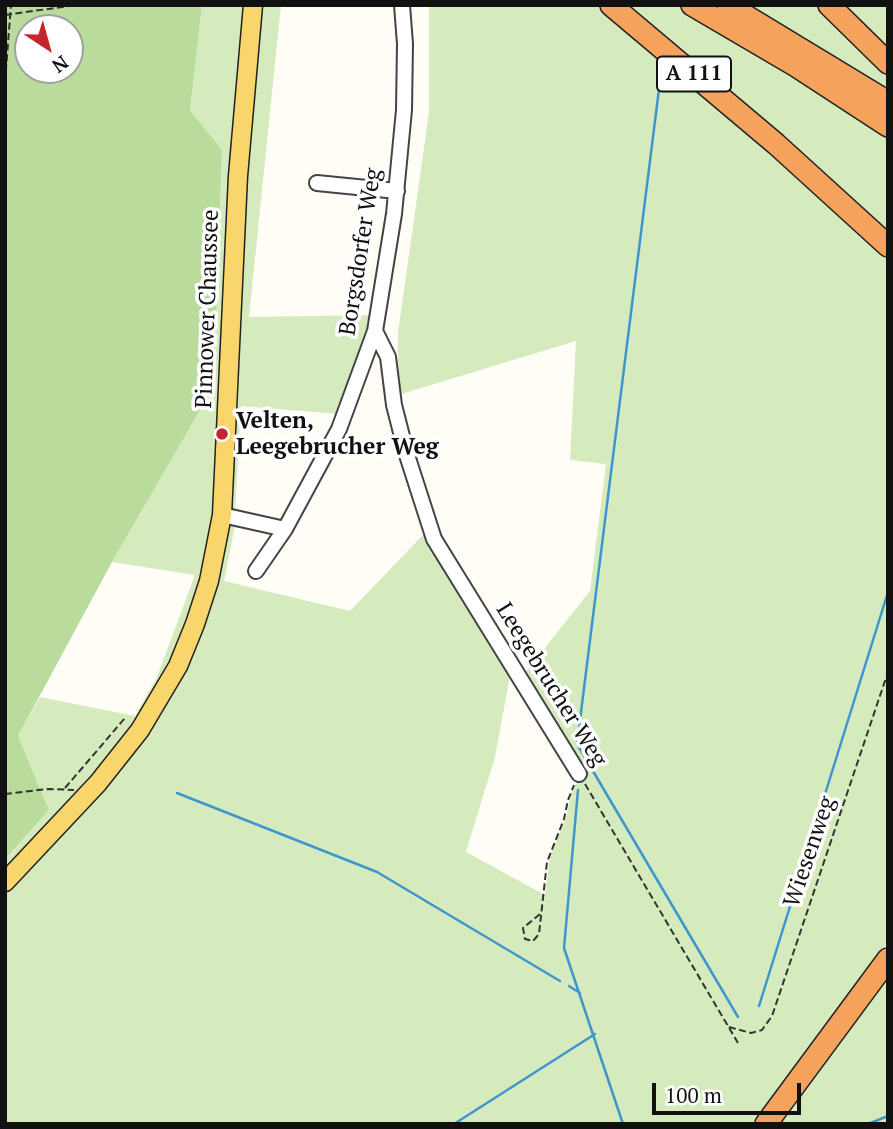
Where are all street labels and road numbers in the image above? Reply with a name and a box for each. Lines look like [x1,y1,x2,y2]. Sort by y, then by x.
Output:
road number: A 111 [657,56,731,92]
street label: Borgsdorfer Weg [334,166,388,338]
street label: Pinnower Chaussee [191,209,225,409]
street label: Leegebrucher Weg [490,598,612,772]
street label: Wiesenweg [778,793,842,911]

